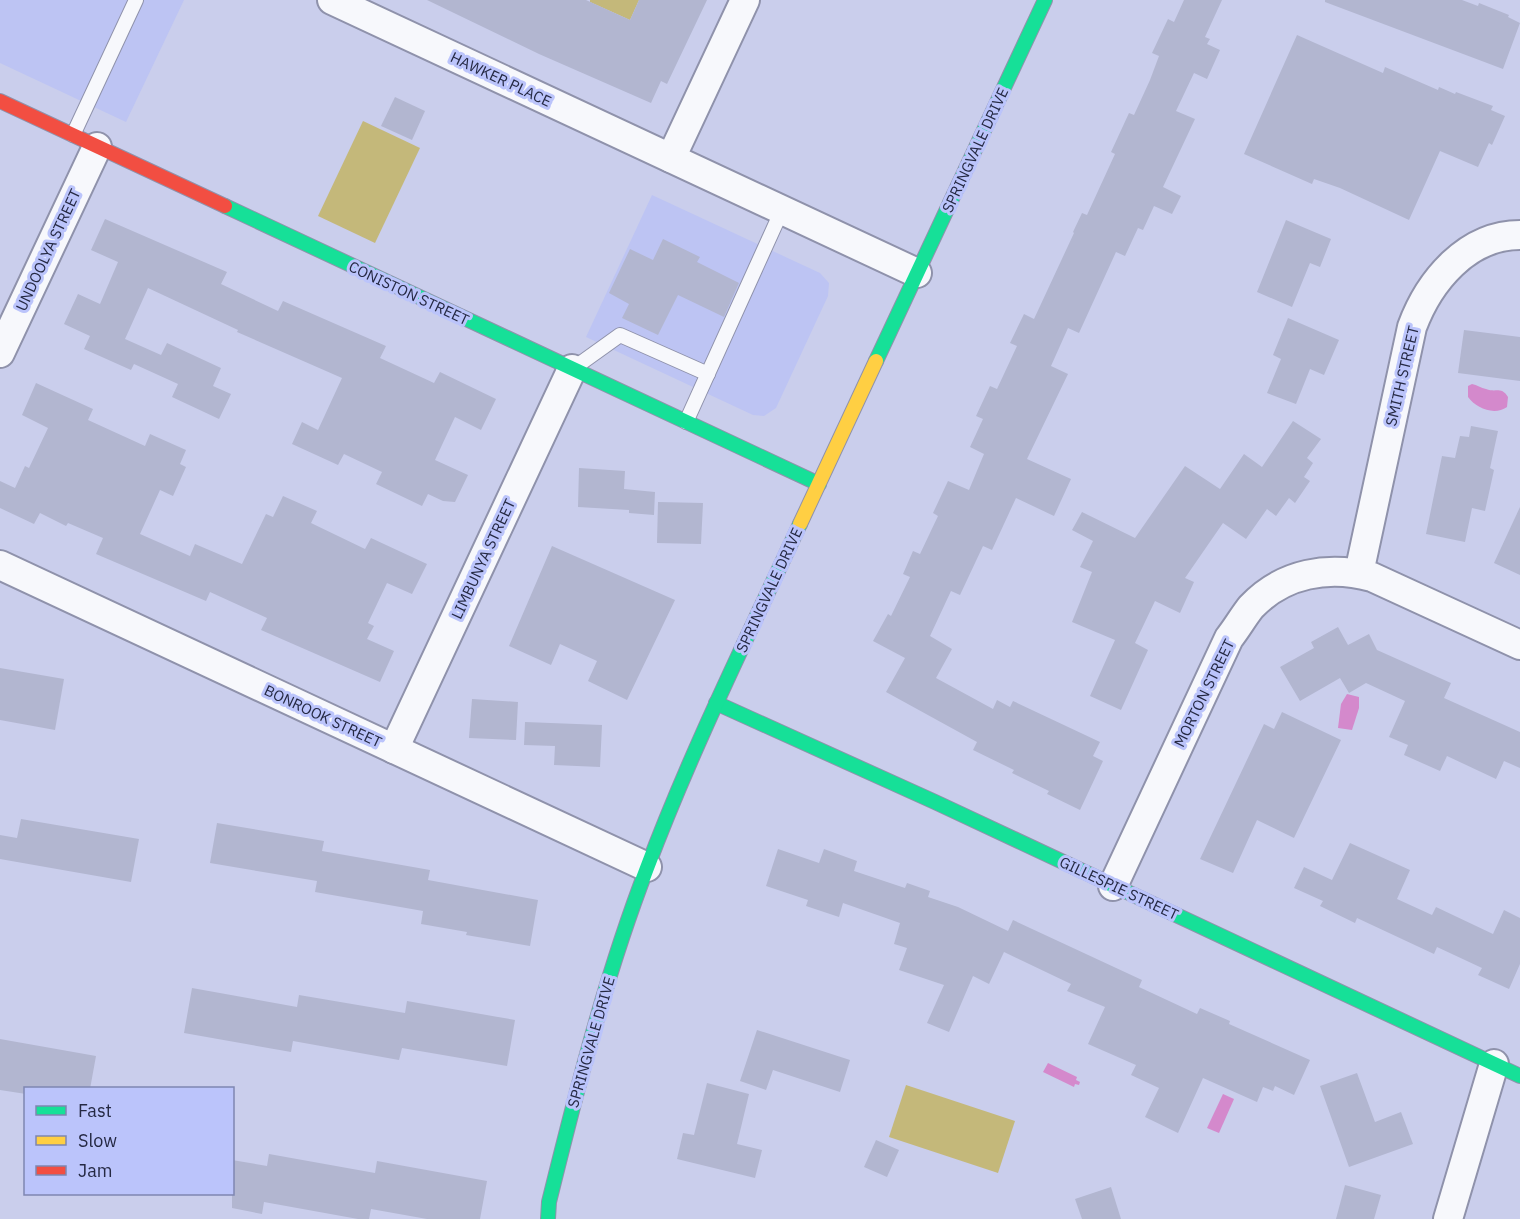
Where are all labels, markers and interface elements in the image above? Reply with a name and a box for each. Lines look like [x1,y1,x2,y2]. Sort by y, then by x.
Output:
street label: HAWKER PLACE [447,47,555,111]
street label: SPRINGVALE DRIVE [938,84,1012,216]
street label: UNDOOLYA STREET [11,186,85,314]
street label: CONISTON STREET [346,257,473,329]
street label: SMITH STREET [1381,324,1423,428]
street label: LIMBUNYA STREET [447,496,519,622]
street label: SPRINGVALE DRIVE [732,524,806,656]
street label: MORTON STREET [1170,635,1239,750]
street label: BONROOK STREET [261,680,385,752]
street label: GILLESPIE STREET [1056,852,1182,924]
street label: SPRINGVALE DRIVE [563,974,619,1110]
legend [24,1087,234,1195]
text: Fast [78,1099,112,1122]
text: Slow [78,1129,117,1152]
text: Jam [78,1159,113,1182]

